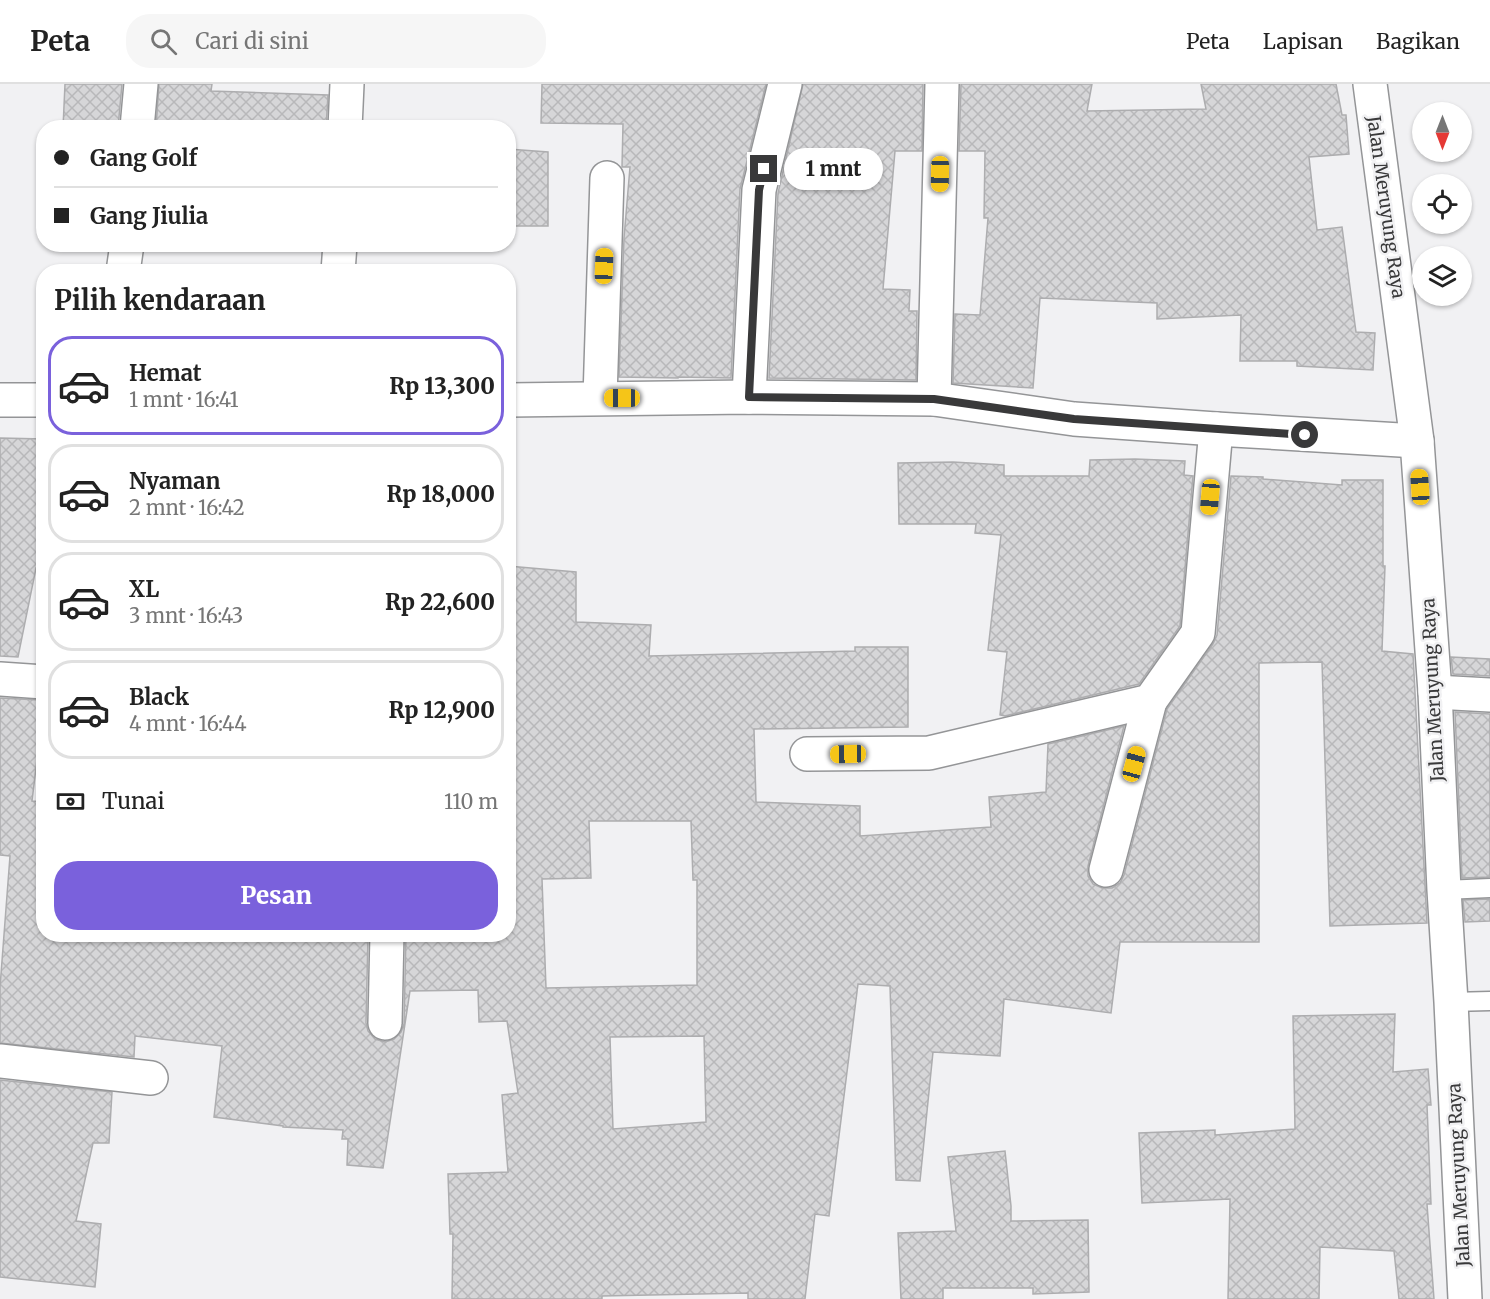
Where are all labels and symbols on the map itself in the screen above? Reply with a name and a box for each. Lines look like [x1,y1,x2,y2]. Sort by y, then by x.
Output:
north arrow [1412,102,1472,162]
street label: Jalan Meruyung Raya [1362,113,1411,300]
callout: 1 mnt [785,148,884,190]
route end [750,155,777,182]
car [931,156,949,192]
car [594,248,614,284]
car [604,389,640,407]
route start [1291,421,1318,448]
car [1410,468,1430,506]
car [1199,478,1221,516]
street label: Jalan Meruyung Raya [1416,597,1449,784]
car [1121,744,1147,784]
car [830,745,866,763]
street label: Jalan Meruyung Raya [1442,1082,1475,1269]

